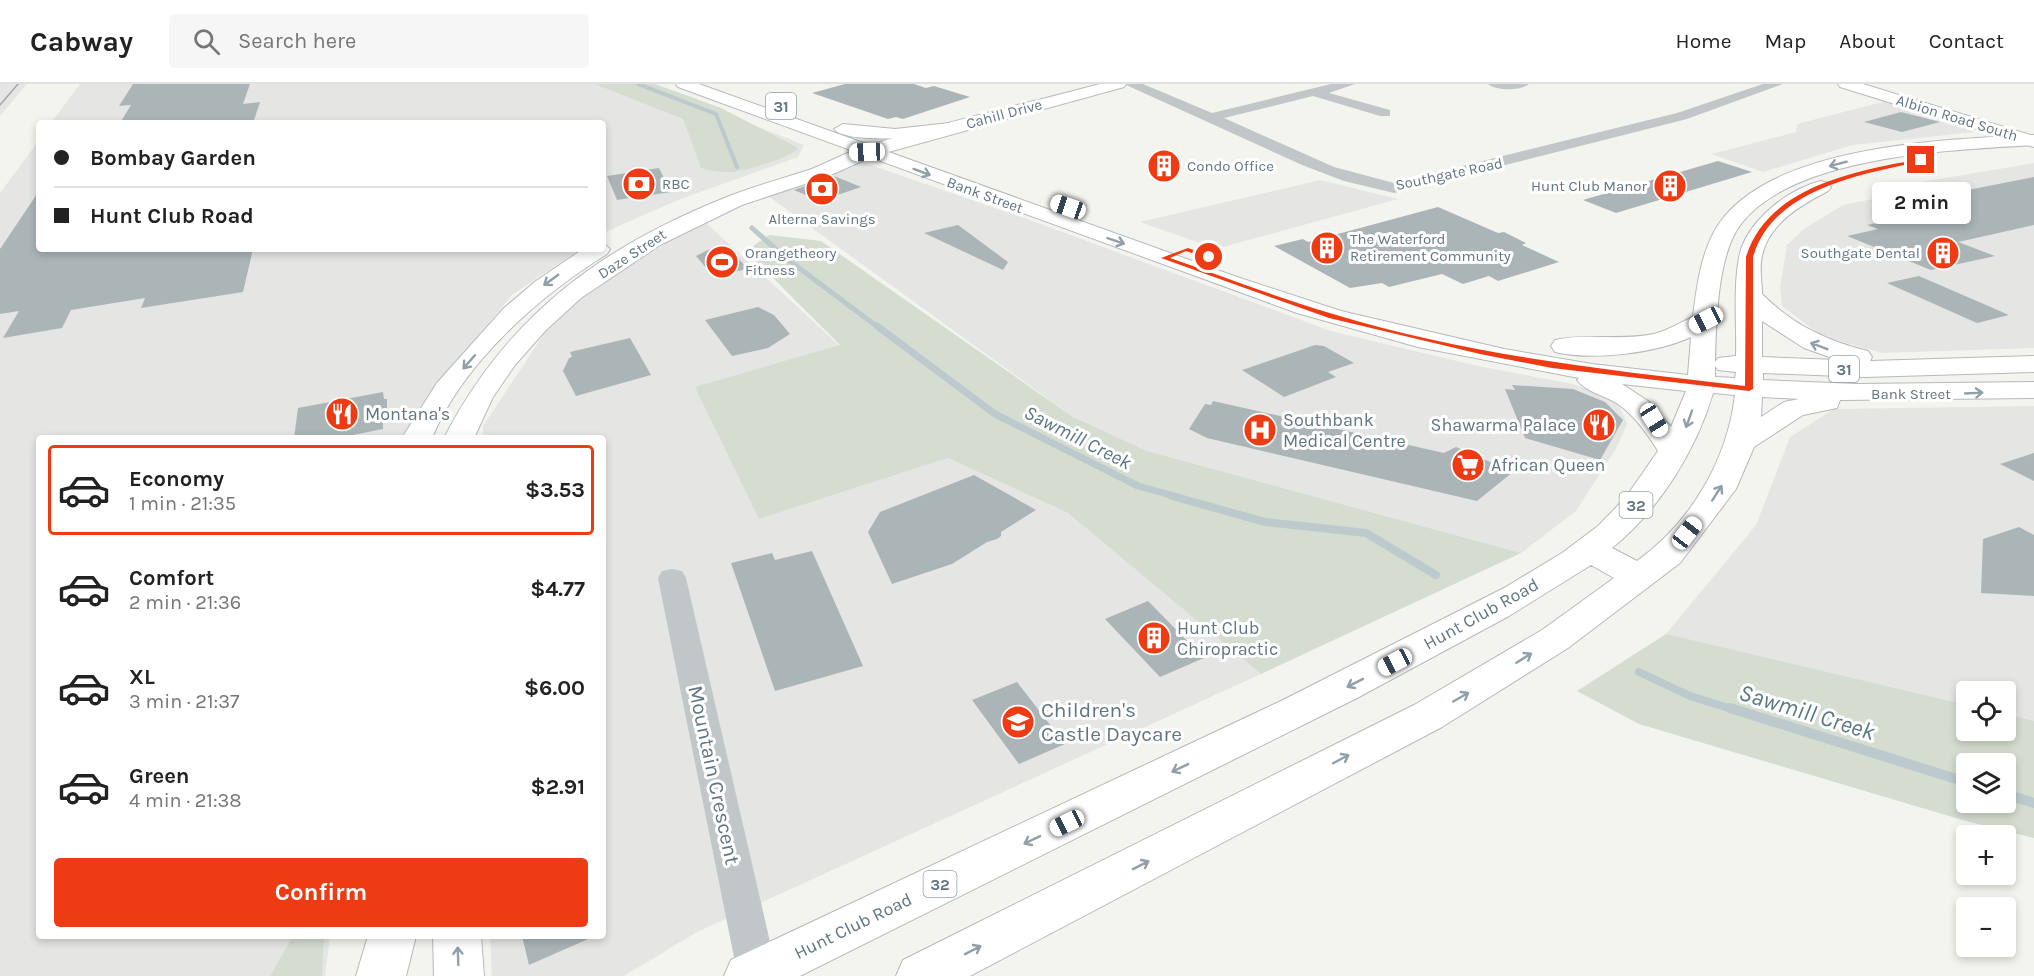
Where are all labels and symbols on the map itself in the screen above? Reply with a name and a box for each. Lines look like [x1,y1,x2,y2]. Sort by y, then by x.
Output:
street label: Albion Road South [1894,91,2020,145]
road number: 31 [766,93,796,119]
street label: Cahill Drive [964,95,1044,133]
car [849,142,885,162]
route end [1907,146,1934,173]
building icon: Condo Office [1146,148,1182,184]
street label: Southgate Road [1394,154,1504,194]
place label: Condo Office [1187,157,1274,175]
one-way arrow [1829,159,1848,171]
bank icon: RBC [621,166,657,202]
one-way arrow [912,167,931,178]
building icon: Hunt Club Manor [1652,168,1688,204]
bank icon: Alterna Savings [804,171,840,207]
street label: Bank Street [944,173,1026,217]
place label: RBC [662,175,690,193]
place label: Hunt Club Manor [1531,177,1648,195]
callout: 2 min [1872,181,1970,223]
car [1048,193,1088,221]
place label: Alterna Savings [768,210,876,228]
street label: Daze Street [595,225,670,283]
building icon: The Waterford Retirement Community [1309,230,1345,266]
place label: The Waterford Retirement Community [1350,230,1511,265]
building icon: Southgate Dental [1925,235,1961,271]
one-way arrow [1106,237,1125,248]
route start [1195,243,1222,270]
sports icon: Orangetheory Fitness [704,244,740,280]
place label: Orangetheory Fitness [745,244,837,279]
place label: Southgate Dental [1801,244,1920,262]
one-way arrow [543,274,559,286]
car [1686,304,1726,336]
one-way arrow [1811,339,1829,350]
one-way arrow [462,354,476,369]
road number: 31 [1829,356,1859,382]
street label: Bank Street [1871,385,1951,403]
one-way arrow [1963,388,1983,399]
restaurant icon: Montana's [324,396,360,432]
car [1637,400,1671,440]
water label: Sawmill Creek [1020,401,1136,475]
place label: Montana's [365,403,450,425]
restaurant icon: Shawarma Palace [1581,407,1617,443]
place label: Southbank Medical Centre [1283,409,1406,452]
one-way arrow [1683,409,1694,427]
hospital icon: Southbank Medical Centre [1242,412,1278,448]
place label: Shawarma Palace [1431,414,1576,436]
supermarket icon: African Queen [1450,447,1486,483]
place label: African Queen [1491,454,1605,476]
one-way arrow [1710,484,1723,501]
road number: 32 [1620,492,1652,518]
car [1669,513,1705,553]
street label: Hunt Club Road [1420,573,1542,655]
place label: Hunt Club Chiropractic [1177,617,1278,660]
building icon: Hunt Club Chiropractic [1136,620,1172,656]
car [1375,646,1415,678]
one-way arrow [1515,652,1532,664]
one-way arrow [1347,677,1365,689]
water label: Sawmill Creek [1736,678,1879,746]
street label: Mountain Crescent [683,683,745,867]
one-way arrow [1451,691,1469,702]
place label: Children's Castle Daycare [1041,698,1182,746]
school or university icon: Children's Castle Daycare [1000,704,1036,740]
one-way arrow [1331,753,1349,764]
one-way arrow [1172,763,1190,775]
car [1047,807,1087,839]
one-way arrow [1024,834,1042,846]
one-way arrow [1132,859,1149,871]
road number: 32 [924,871,956,897]
street label: Hunt Club Road [791,888,915,964]
one-way arrow [963,943,981,955]
one-way arrow [453,947,464,966]

